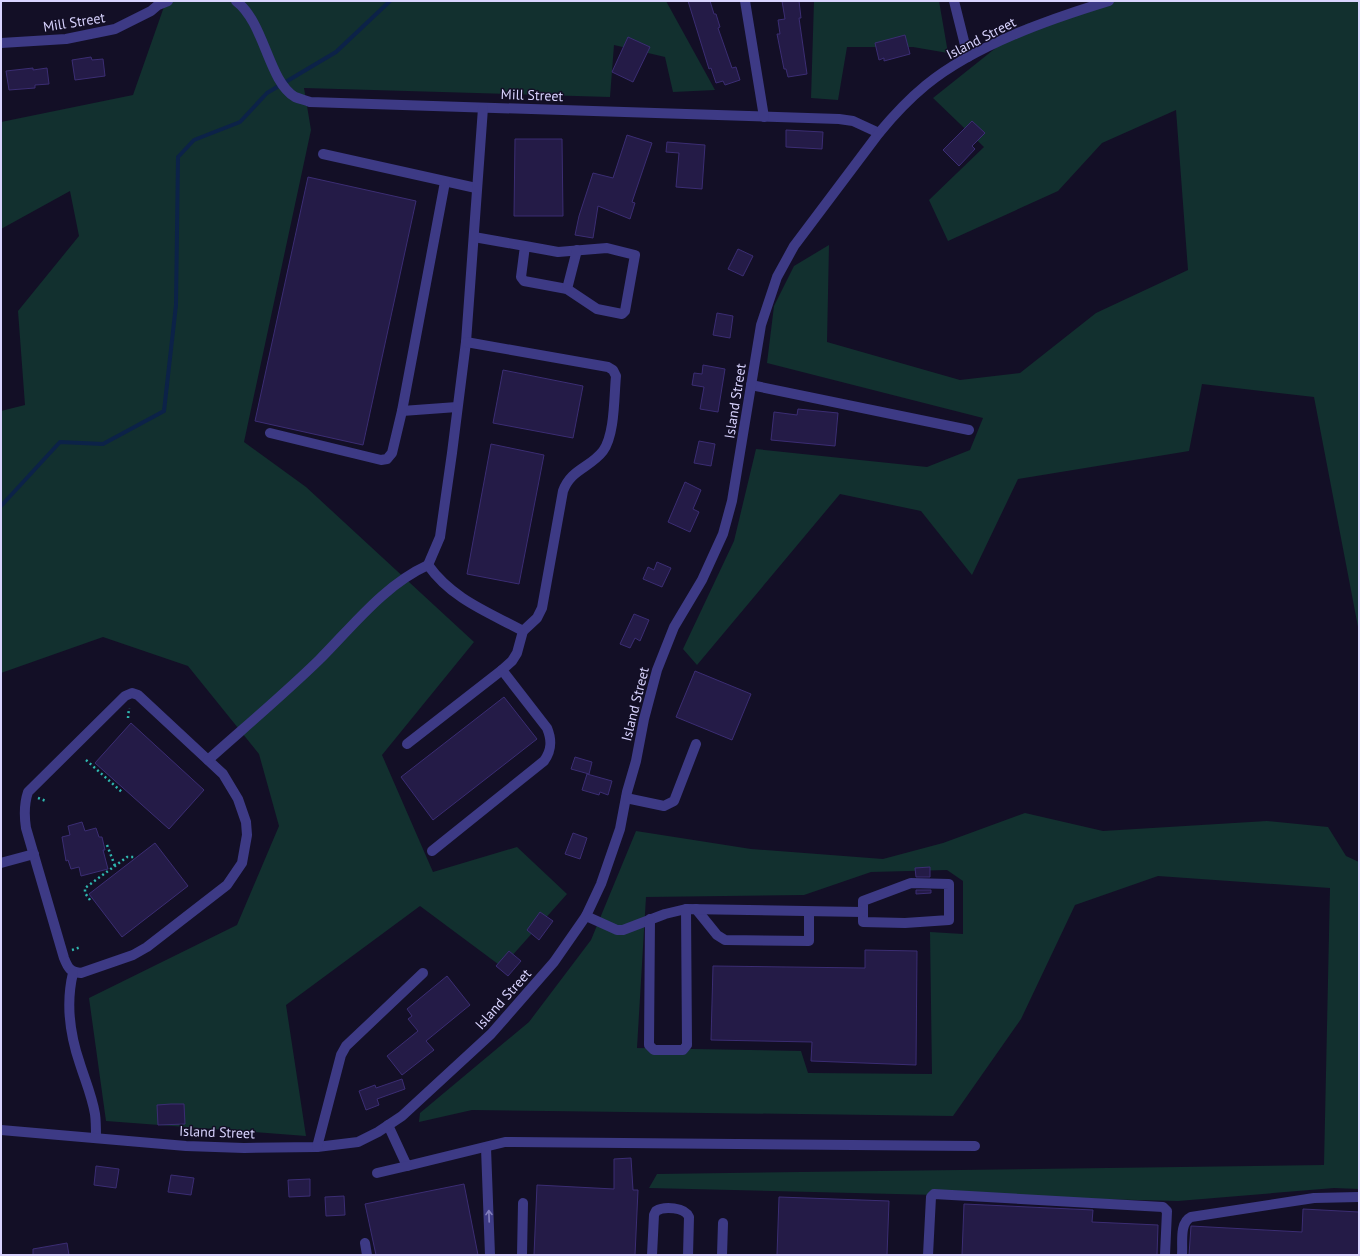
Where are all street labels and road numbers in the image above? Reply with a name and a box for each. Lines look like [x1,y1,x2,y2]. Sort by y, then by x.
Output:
street label: Mill Street [42,8,107,36]
street label: Island Street [943,13,1019,63]
street label: Mill Street [500,85,564,105]
street label: Island Street [720,362,750,440]
street label: Island Street [617,665,653,743]
street label: Island Street [471,965,535,1033]
street label: Island Street [179,1122,255,1142]

